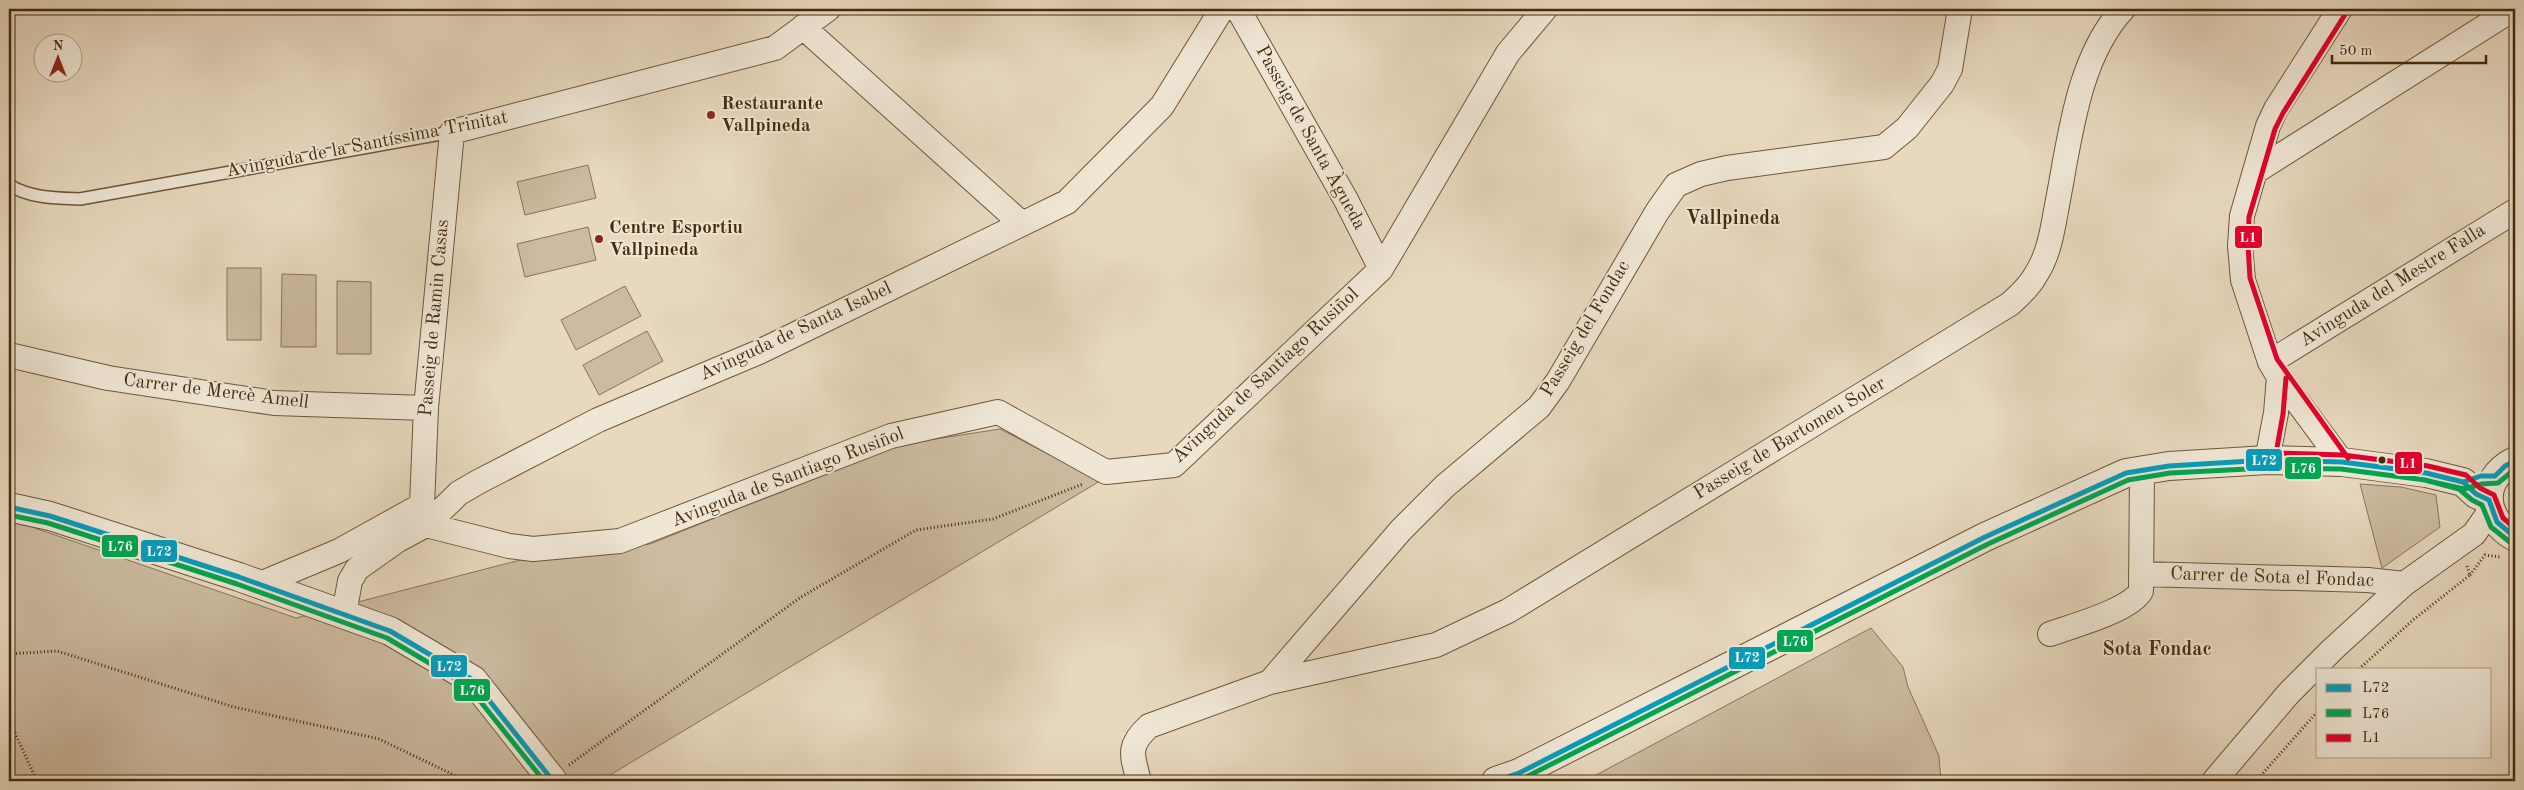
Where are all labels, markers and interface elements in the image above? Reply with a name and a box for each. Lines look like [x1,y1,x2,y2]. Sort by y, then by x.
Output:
north arrow [32,32,82,82]
scale bar [2332,32,2485,64]
text: N [53,39,64,53]
street label: Passeig de Santa Àgueda [1251,41,1372,234]
text: 50 m [2339,44,2373,59]
place label: Restaurante Vallpineda [721,95,823,136]
street label: Avinguda de la Santíssima Trinitat [224,108,510,182]
marker: Restaurante Vallpineda [705,109,717,121]
district label: Vallpineda [1686,209,1780,229]
street label: Passeig de Ramin Casas [417,218,453,418]
place label: Centre Esportiu Vallpineda [609,219,743,260]
street label: Avinguda del Mestre Falla [2297,221,2490,351]
line badge: L1 [2234,225,2263,249]
text: L1 [2239,231,2257,245]
marker: Centre Esportiu Vallpineda [593,233,605,245]
street label: Passeig del Fondac [1538,258,1634,400]
street label: Avinguda de Santa Isabel [697,279,895,385]
street label: Avinguda de Santiago Rusiñol [1169,285,1363,467]
street label: Carrer de Mercè Amell [122,371,310,413]
street label: Passeig de Bartomeu Soler [1691,374,1889,504]
street label: Avinguda de Santiago Rusiñol [669,425,907,531]
line badge: L72 [2245,448,2283,472]
line badge: L1 [2394,451,2423,475]
text: L72 [2251,454,2277,468]
unlabelled marker [2377,455,2387,465]
line badge: L76 [2284,456,2322,480]
text: L1 [2399,457,2417,471]
text: L76 [2290,462,2316,476]
line badge: L76 [101,534,139,558]
line badge: L72 [140,539,178,563]
text: L76 [107,540,133,554]
text: L72 [146,545,172,559]
street label: Carrer de Sota el Fondac [2170,565,2374,591]
line badge: L76 [1776,629,1814,653]
text: L76 [1782,635,1808,649]
district label: Sota Fondac [2102,640,2212,660]
line badge: L72 [1728,646,1766,670]
text: L72 [1734,651,1760,665]
line badge: L72 [430,654,468,678]
text: L72 [436,660,462,674]
legend [2316,668,2492,758]
line badge: L76 [453,678,491,702]
text: L72 [2362,681,2389,696]
text: L76 [459,684,485,698]
text: L76 [2362,707,2389,722]
text: L1 [2362,731,2381,746]

